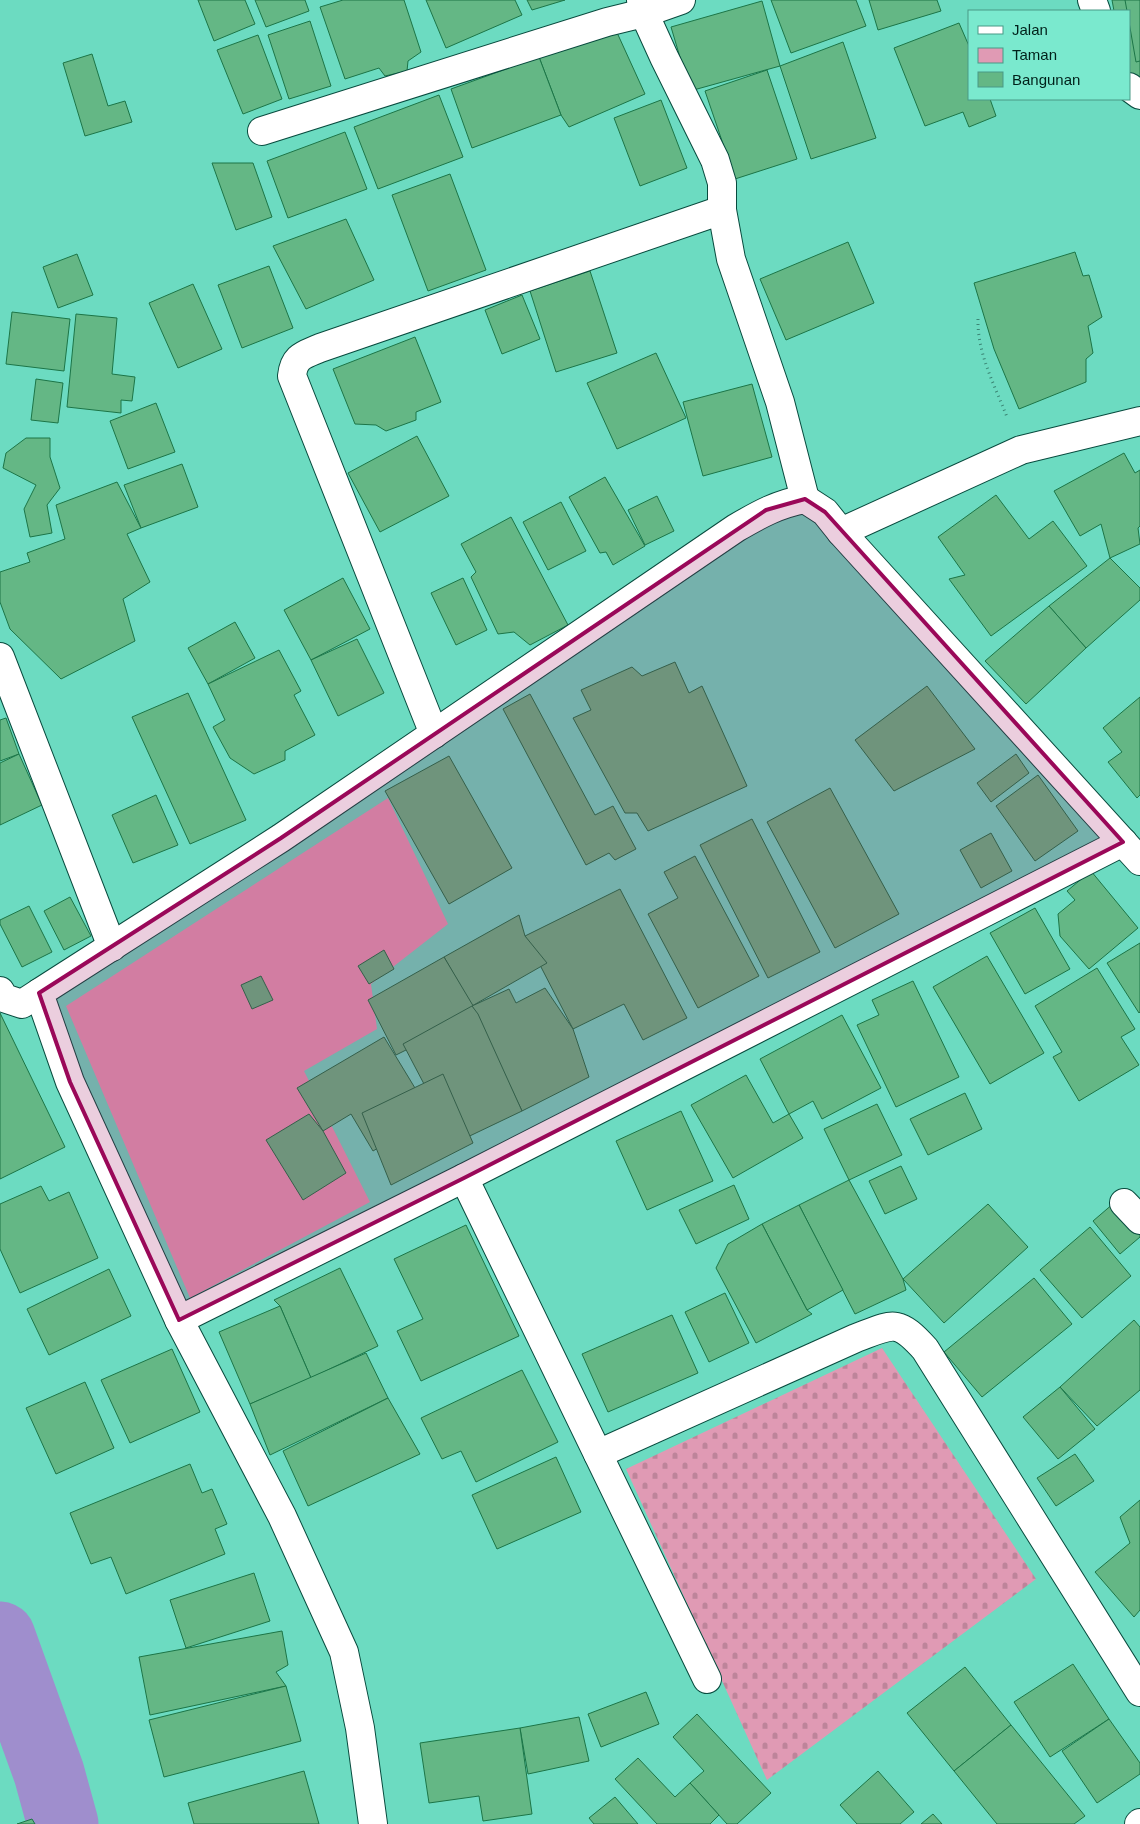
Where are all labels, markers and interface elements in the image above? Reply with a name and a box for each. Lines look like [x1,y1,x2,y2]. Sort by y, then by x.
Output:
legend [968,10,1130,100]
text: Jalan [1012,21,1048,38]
text: Taman [1012,46,1057,63]
text: Bangunan [1012,71,1080,88]

